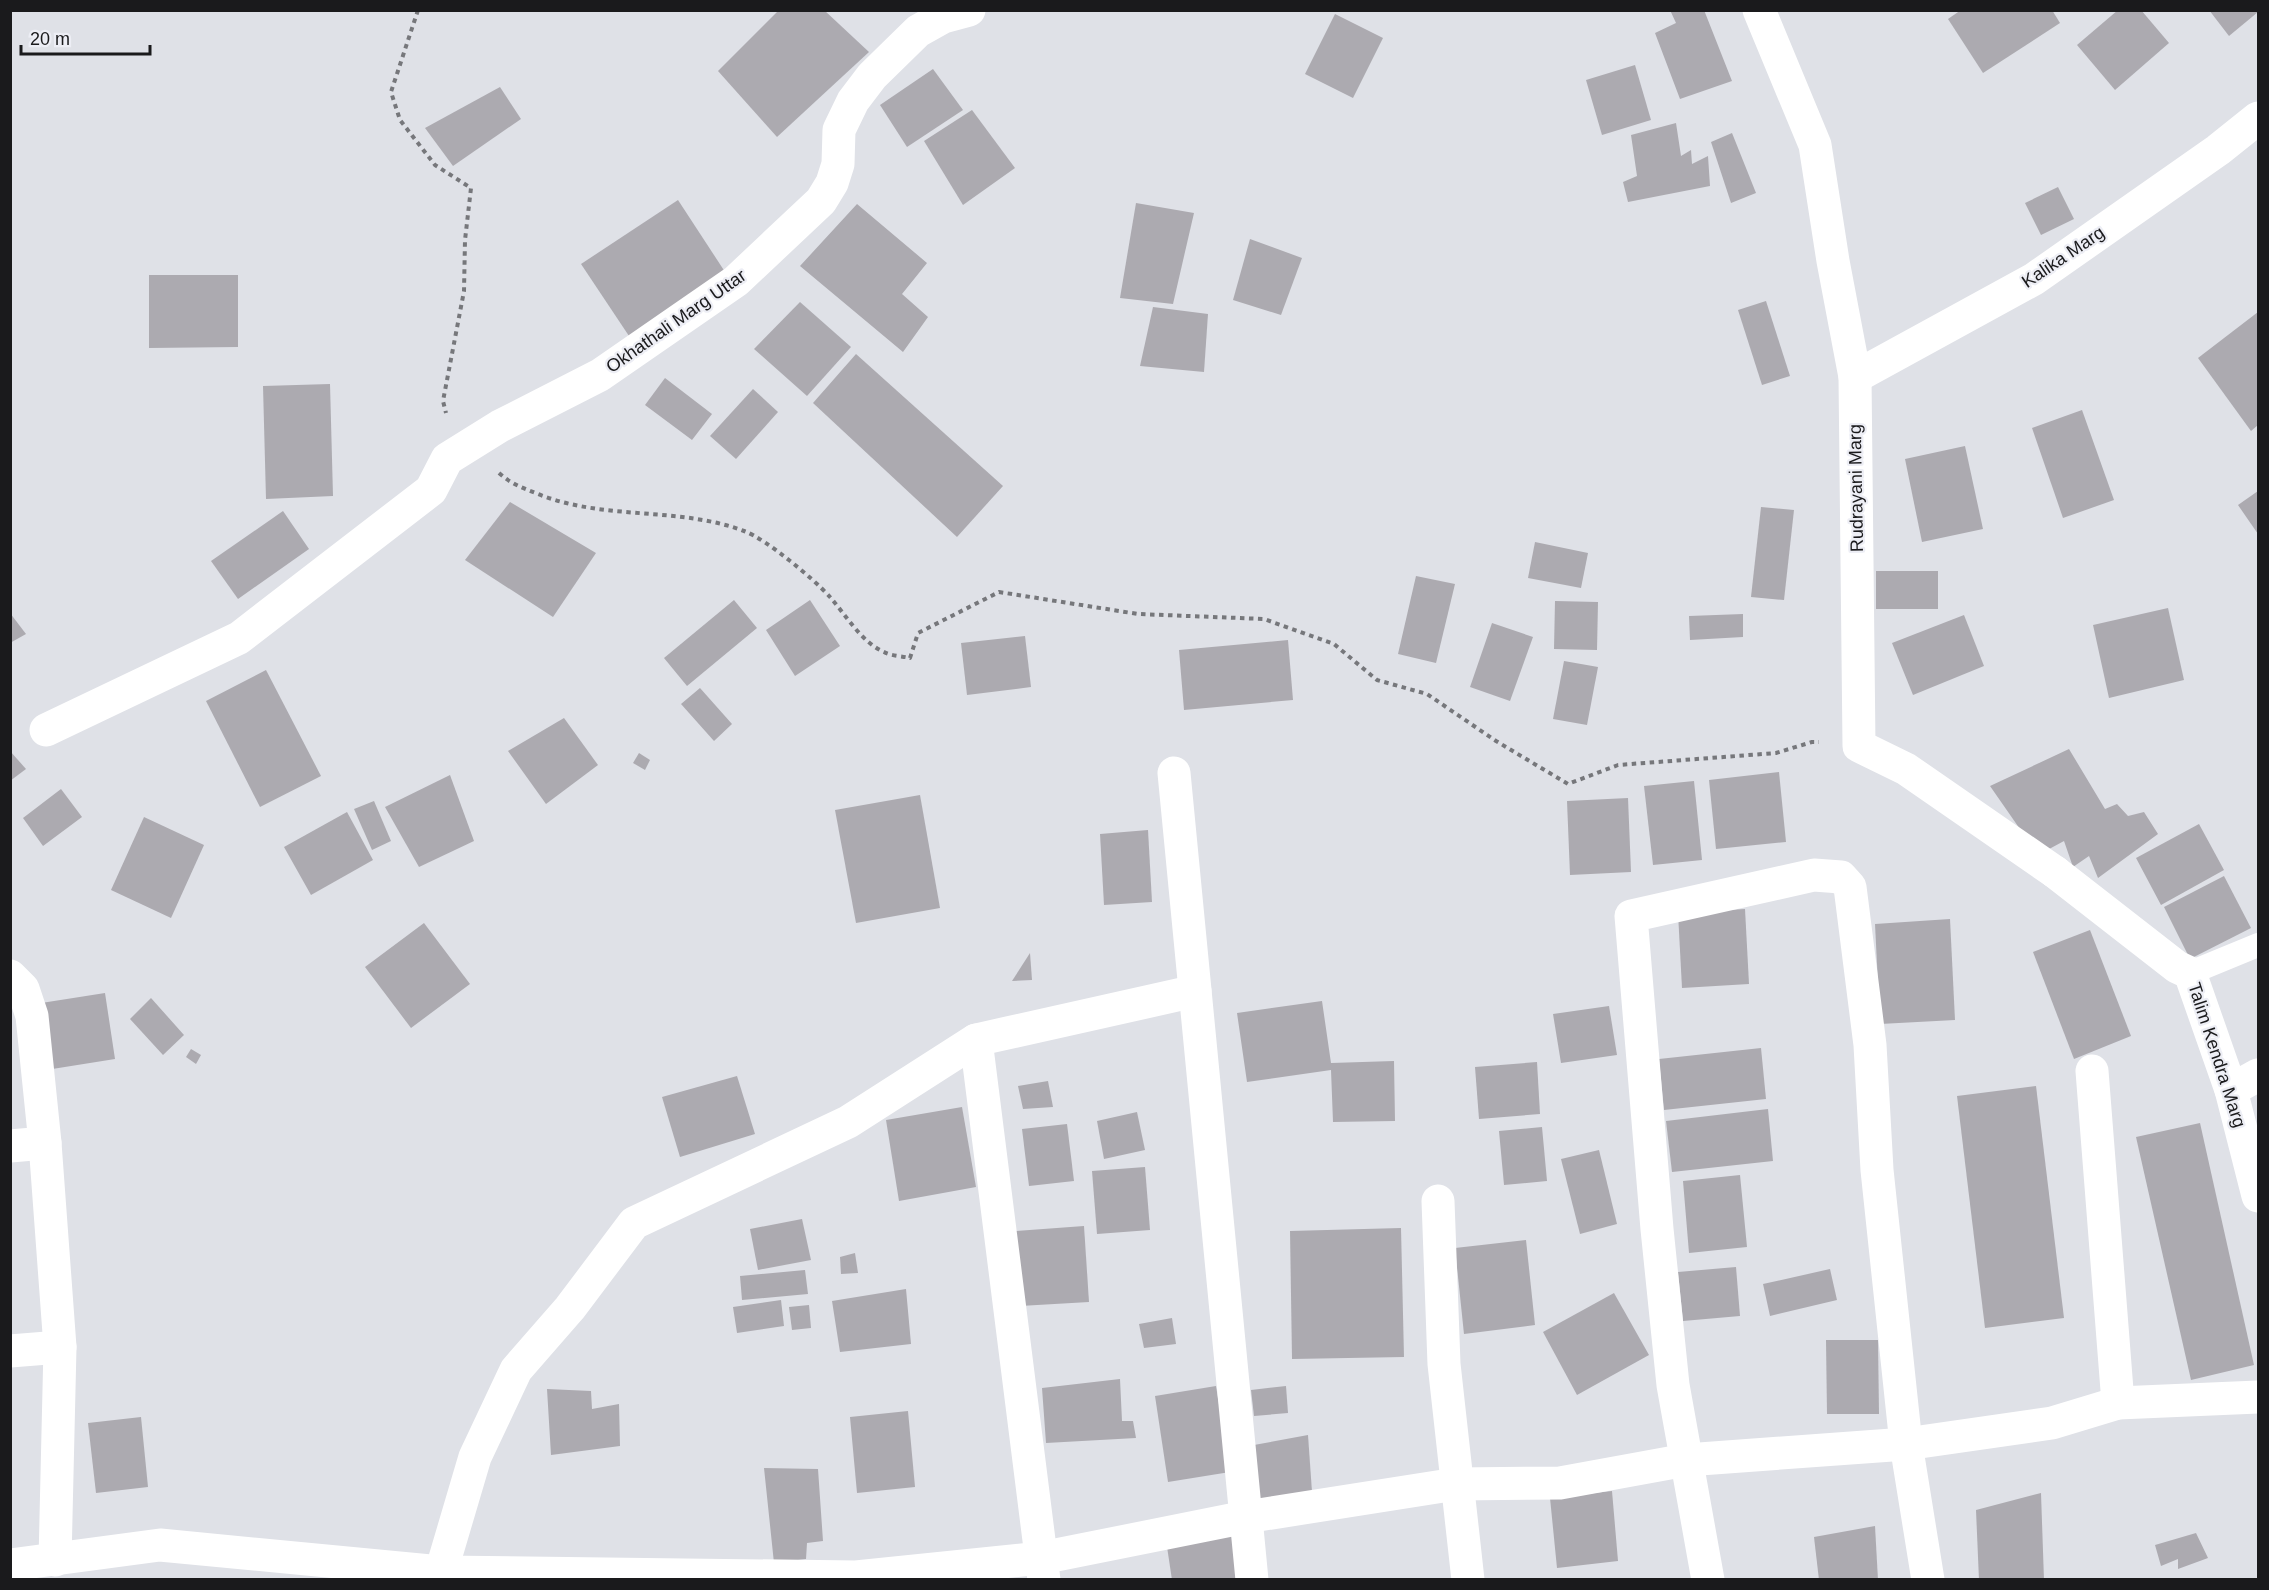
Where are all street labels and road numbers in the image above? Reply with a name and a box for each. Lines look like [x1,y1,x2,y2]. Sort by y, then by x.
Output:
street label: Kalika Marg [2018,222,2108,292]
street label: Okhathali Marg Uttar [602,265,750,377]
street label: Rudrayani Marg [1845,424,1867,552]
street label: Talim Kendra Marg [2184,980,2250,1130]

